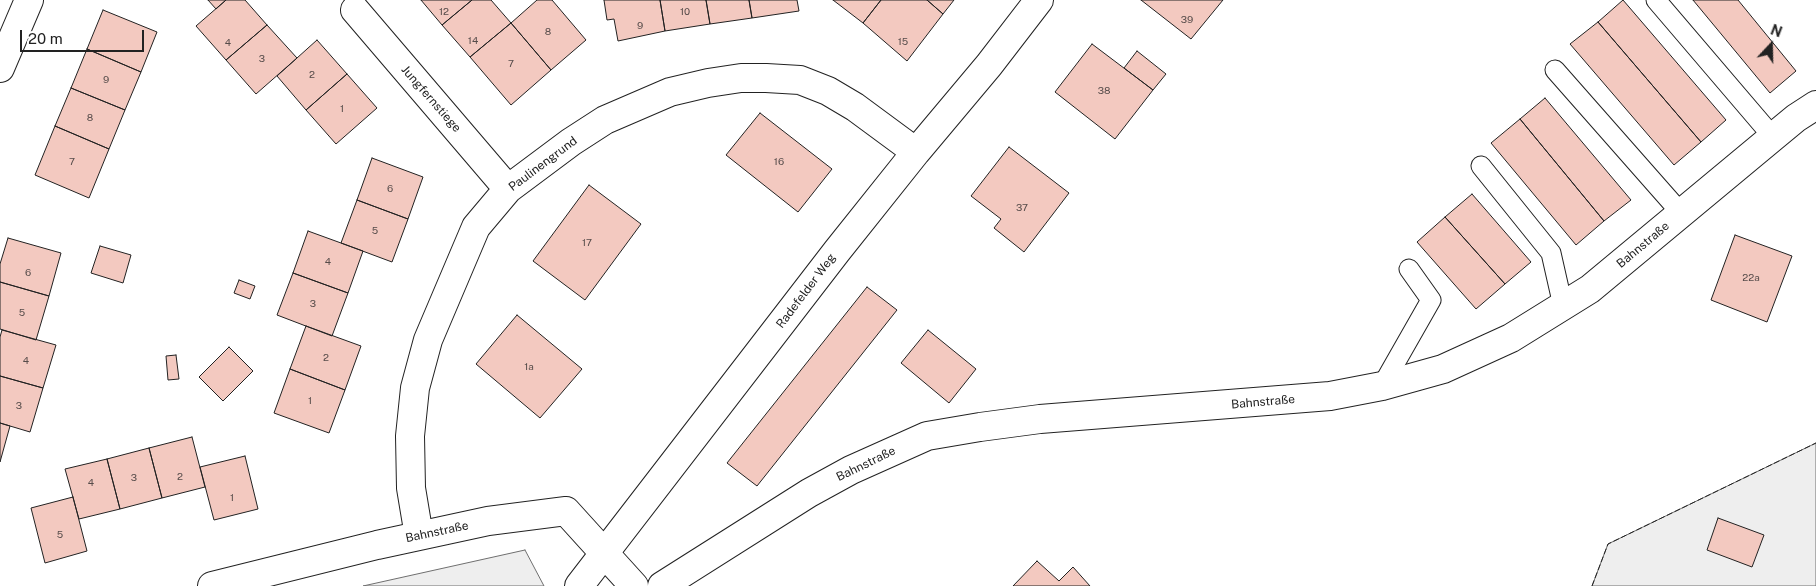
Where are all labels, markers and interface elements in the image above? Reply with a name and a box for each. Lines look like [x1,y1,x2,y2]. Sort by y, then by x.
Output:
house number: 12 [439,6,449,18]
house number: 10 [680,6,690,18]
house number: 39 [1181,14,1193,26]
scale bar [22,20,146,52]
house number: 9 [637,20,643,32]
north arrow [1746,20,1796,70]
text: N [1768,22,1784,40]
house number: 8 [545,26,551,38]
text: 20 m [28,30,63,47]
house number: 14 [468,35,478,47]
house number: 15 [898,36,908,48]
house number: 4 [225,37,231,49]
house number: 3 [259,53,265,65]
house number: 7 [508,58,514,70]
street label: Jungfernstiege [398,63,464,135]
house number: 2 [309,69,315,81]
house number: 9 [103,74,109,86]
house number: 38 [1098,85,1110,97]
house number: 1 [340,103,344,115]
house number: 8 [87,112,93,124]
street label: Paulinengrund [506,134,580,194]
house number: 7 [69,156,75,168]
house number: 16 [774,156,784,168]
house number: 6 [387,183,393,195]
house number: 37 [1016,202,1028,214]
street label: Bahnstraße [1614,219,1672,271]
house number: 5 [372,225,378,237]
house number: 17 [582,237,592,249]
street label: Radefelder Weg [773,251,839,331]
house number: 4 [325,256,331,268]
house number: 6 [25,267,31,279]
house number: 22a [1742,272,1760,284]
house number: 3 [310,298,316,310]
house number: 5 [19,307,25,319]
house number: 2 [323,352,329,364]
house number: 4 [23,355,29,367]
house number: 1a [524,361,534,373]
street label: Bahnstraße [1230,392,1296,412]
house number: 1 [308,395,312,407]
house number: 3 [16,400,22,412]
street label: Bahnstraße [834,443,898,485]
house number: 2 [177,471,183,483]
house number: 3 [131,472,137,484]
house number: 4 [88,477,94,489]
house number: 1 [230,492,234,504]
street label: Bahnstraße [404,518,470,546]
house number: 5 [57,529,63,541]

